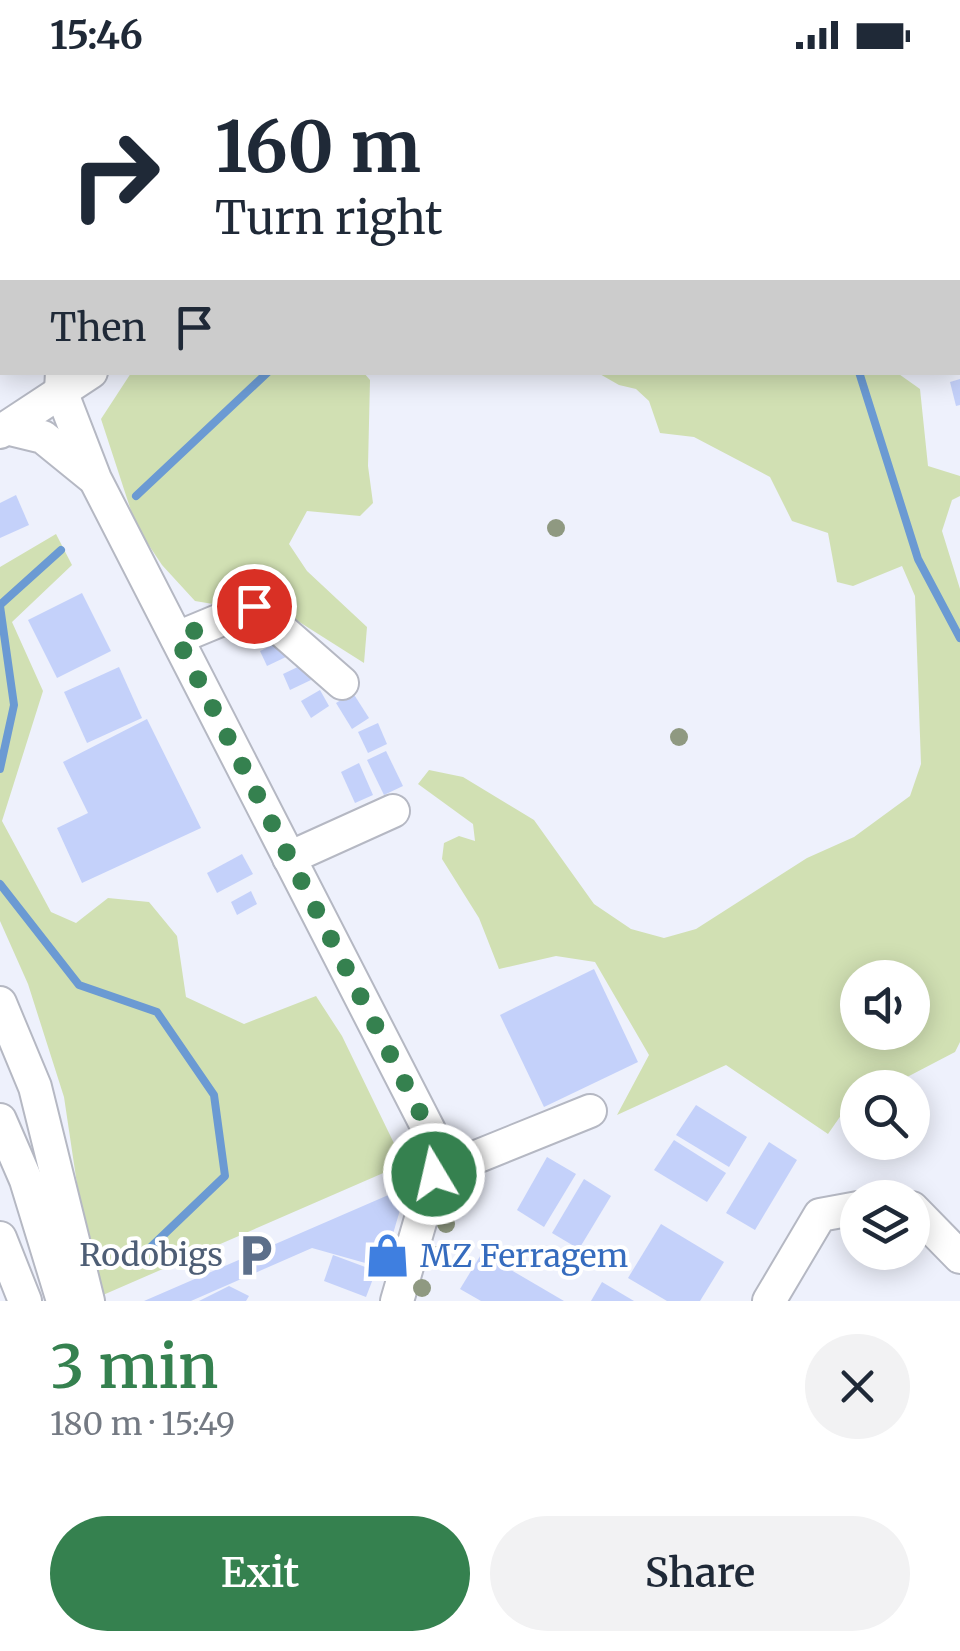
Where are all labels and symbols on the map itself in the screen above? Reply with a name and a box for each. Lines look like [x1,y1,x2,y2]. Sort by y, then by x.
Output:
pin [212,564,297,649]
position arrow [382,1122,486,1226]
parking icon: Rodobigs [232,1231,280,1279]
shop icon: MZ Ferragem [363,1232,411,1280]
place label: Rodobigs [79,1235,223,1275]
place label: MZ Ferragem [420,1236,628,1276]

